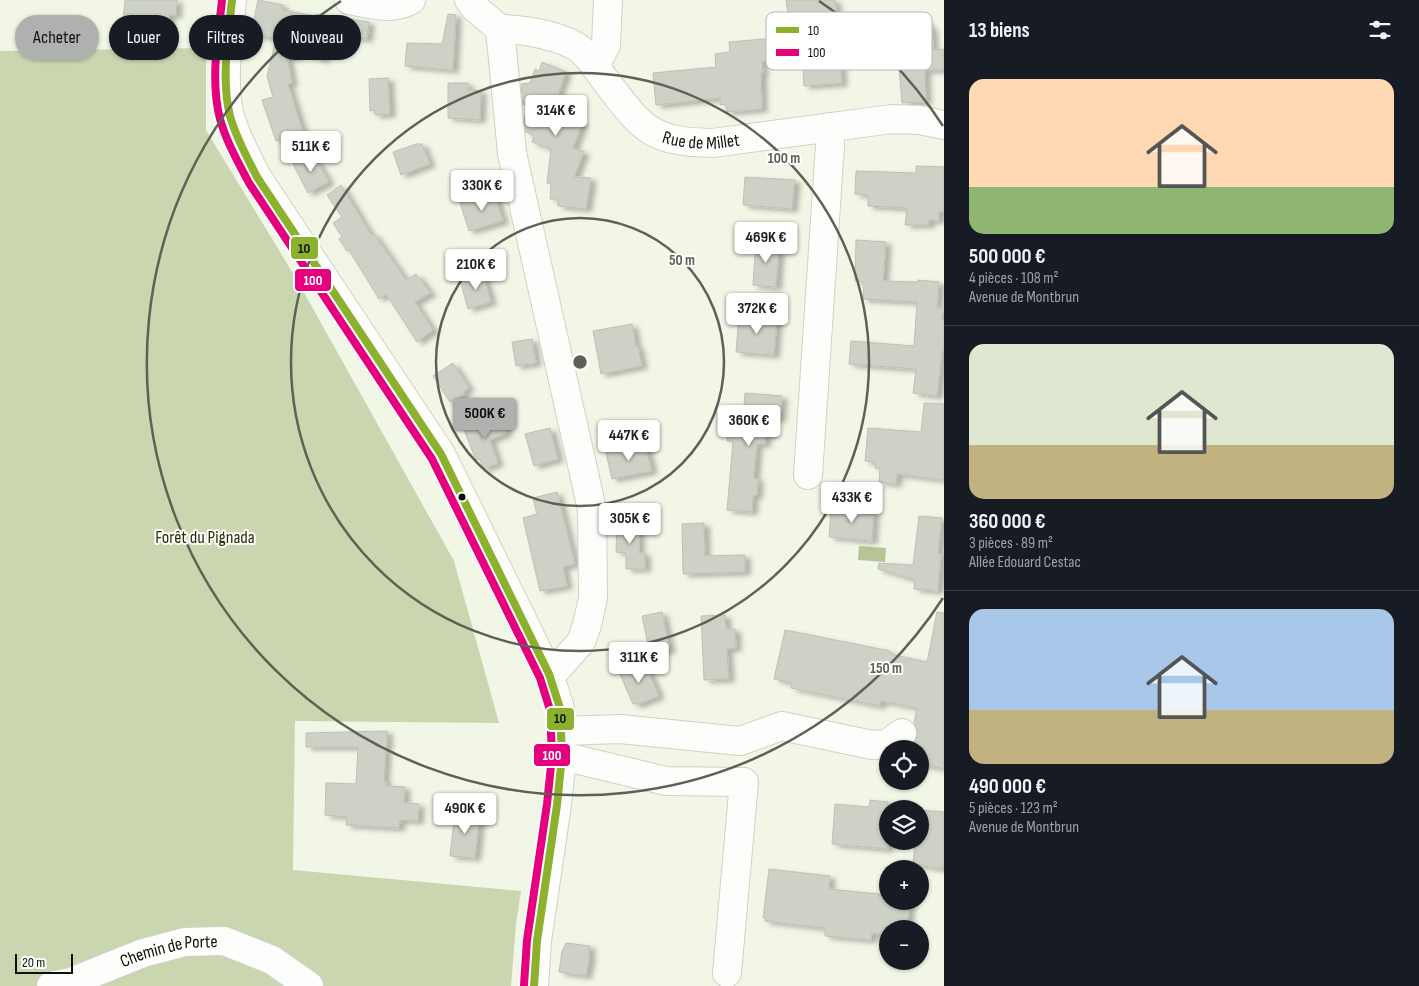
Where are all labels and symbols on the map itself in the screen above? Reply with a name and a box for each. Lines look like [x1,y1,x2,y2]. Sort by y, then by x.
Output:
legend [766,12,932,70]
text: 10 [808,22,819,39]
text: 100 [808,44,825,61]
pin: 314K € [515,94,597,137]
street label: Rue de Millet [660,127,741,154]
pin: 511K € [270,130,352,173]
text: 100 m [768,149,800,168]
pin: 330K € [441,170,523,212]
pin: 469K € [725,222,807,264]
line badge: 10 [290,236,319,260]
text: 10 [298,240,310,257]
pin: 210K € [435,248,517,291]
text: 50 m [669,251,695,270]
line badge: 100 [294,268,332,292]
text: 100 [304,272,323,289]
pin: 372K € [716,292,798,335]
centre of rings [571,353,589,371]
pin: 500K € [444,398,526,440]
pin: 360K € [708,404,790,447]
pin: 447K € [588,420,670,462]
pin: 433K € [811,482,893,524]
unlabelled marker [457,492,467,502]
pin: 305K € [589,502,671,545]
park label: Forêt du Pignada [155,527,255,548]
pin: 311K € [598,642,680,684]
text: 150 m [870,659,902,678]
line badge: 10 [546,707,575,731]
text: 10 [554,710,566,727]
line badge: 100 [533,743,571,767]
text: 100 [543,747,562,764]
pin: 490K € [424,792,506,835]
street label: Chemin de Porte [117,931,218,972]
scale bar [15,951,72,974]

